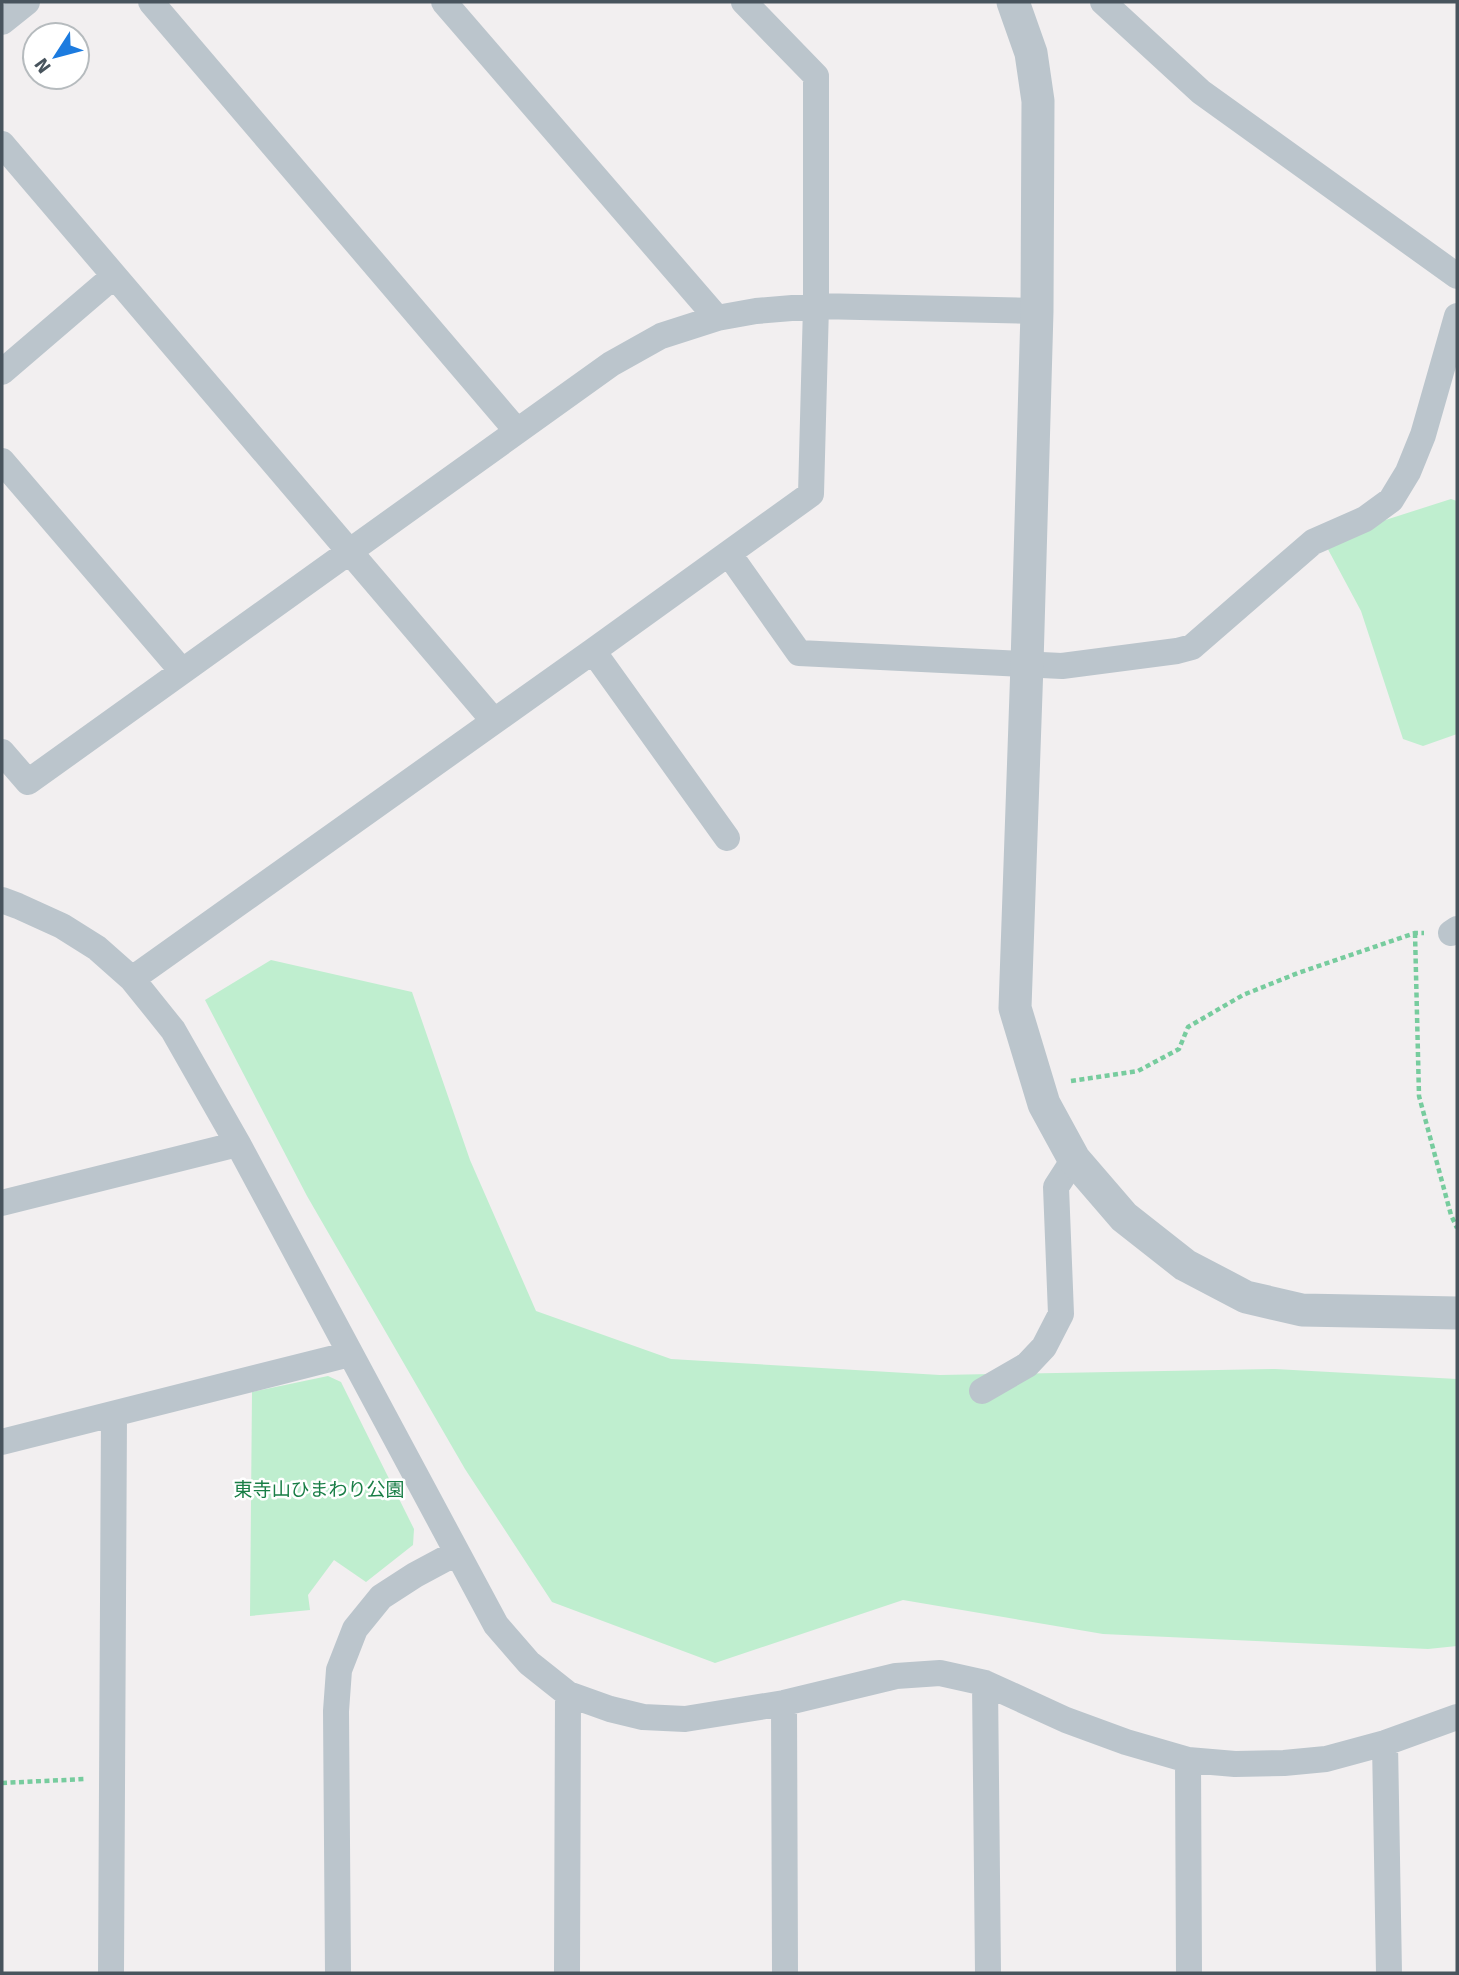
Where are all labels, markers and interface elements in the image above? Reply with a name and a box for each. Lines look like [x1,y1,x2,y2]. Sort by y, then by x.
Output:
north arrow [21,21,91,91]
text: N [29,53,57,78]
park label: 東寺山ひまわり公園 [233,1478,405,1502]

